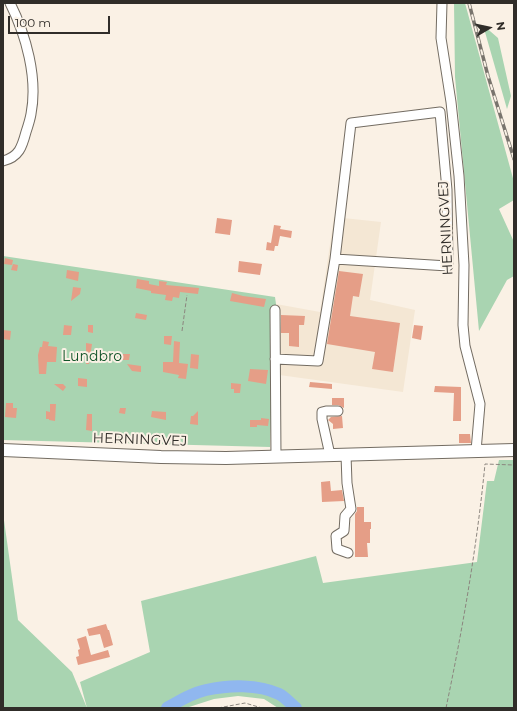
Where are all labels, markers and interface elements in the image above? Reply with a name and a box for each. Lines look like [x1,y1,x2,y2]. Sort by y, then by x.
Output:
scale bar [10,8,112,34]
north arrow [469,8,509,48]
text: 100 m [15,15,51,30]
text: N [493,21,508,32]
street label: HERNINGVEJ [435,180,457,276]
park label: Lundbro [62,349,122,365]
street label: HERNINGVEJ [92,430,188,450]

